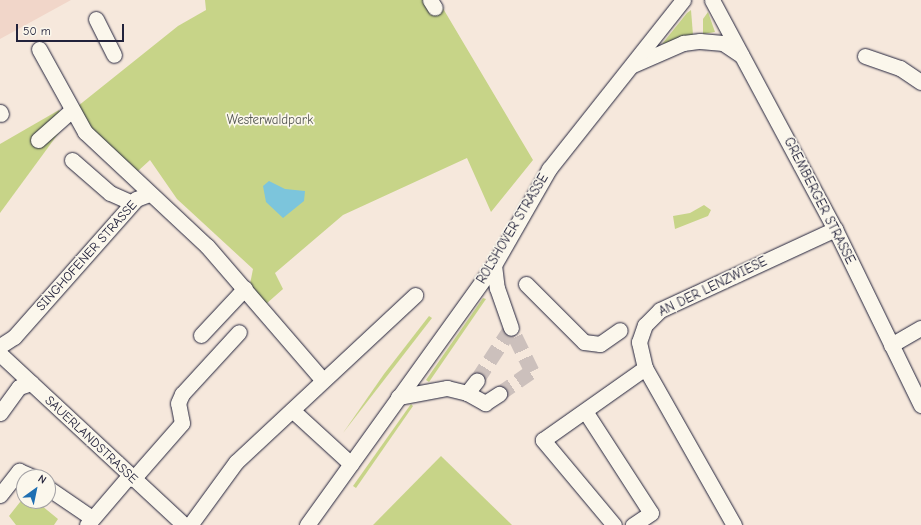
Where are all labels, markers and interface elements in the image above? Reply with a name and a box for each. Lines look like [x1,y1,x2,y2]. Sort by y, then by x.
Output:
scale bar [18,16,126,42]
text: 50 m [23,24,51,38]
park label: Westerwaldpark [227,112,313,128]
street label: GREMBERGER STRASSE [780,135,858,267]
street label: ROLSHOVER STRASSE [474,171,552,287]
street label: SINGHOFENER STRASSE [33,198,141,314]
street label: AN DER LENZWIESE [656,254,770,320]
street label: SAUERLANDSTRASSE [41,393,141,487]
north arrow [16,469,56,509]

